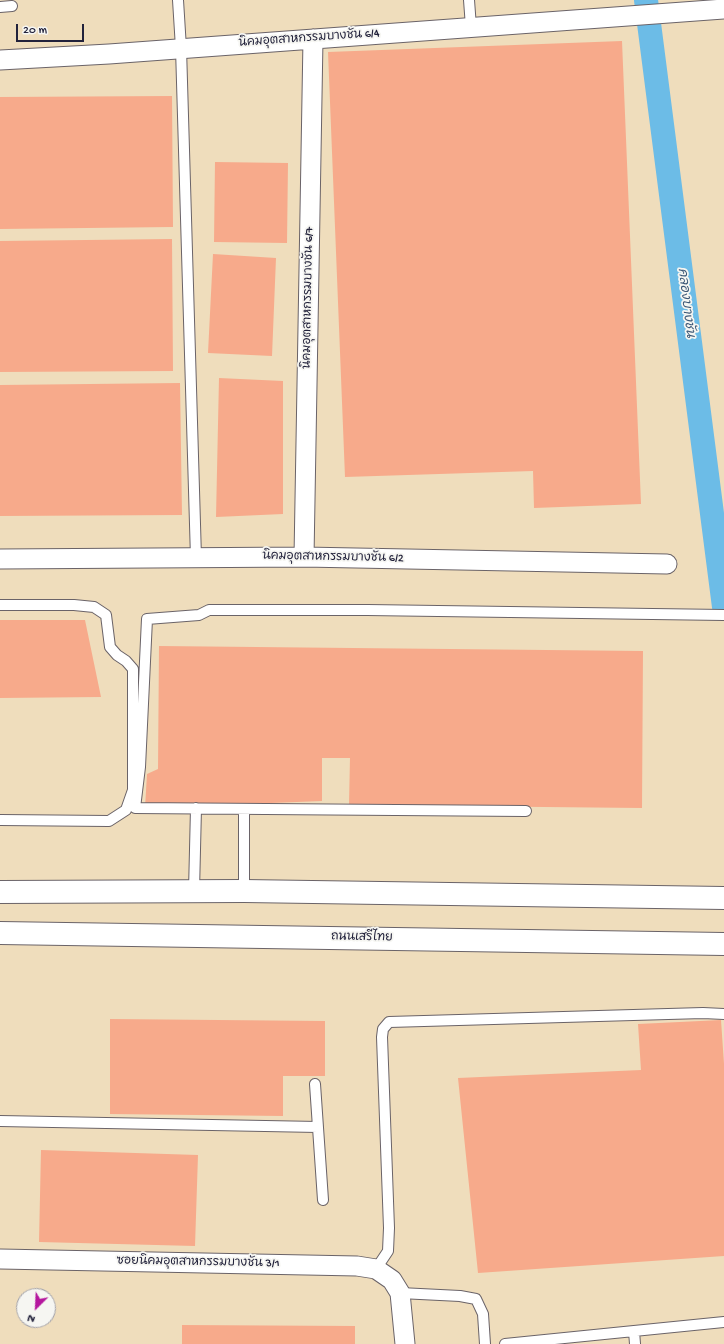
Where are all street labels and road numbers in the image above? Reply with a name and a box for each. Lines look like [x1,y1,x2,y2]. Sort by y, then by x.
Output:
street label: นิคมอุตสาหกรรมบางชัน 6/4 [238,27,380,51]
street label: นิคมอุตสาหกรรมบางชัน 6/7 [301,227,317,369]
street label: นิคมอุตสาหกรรมบางชัน 6/2 [262,550,404,566]
street label: ถนนเสรีไทย [331,930,393,946]
street label: ซอยนิคมอุตสาหกรรมบางชัน 3/1 [116,1254,280,1272]

